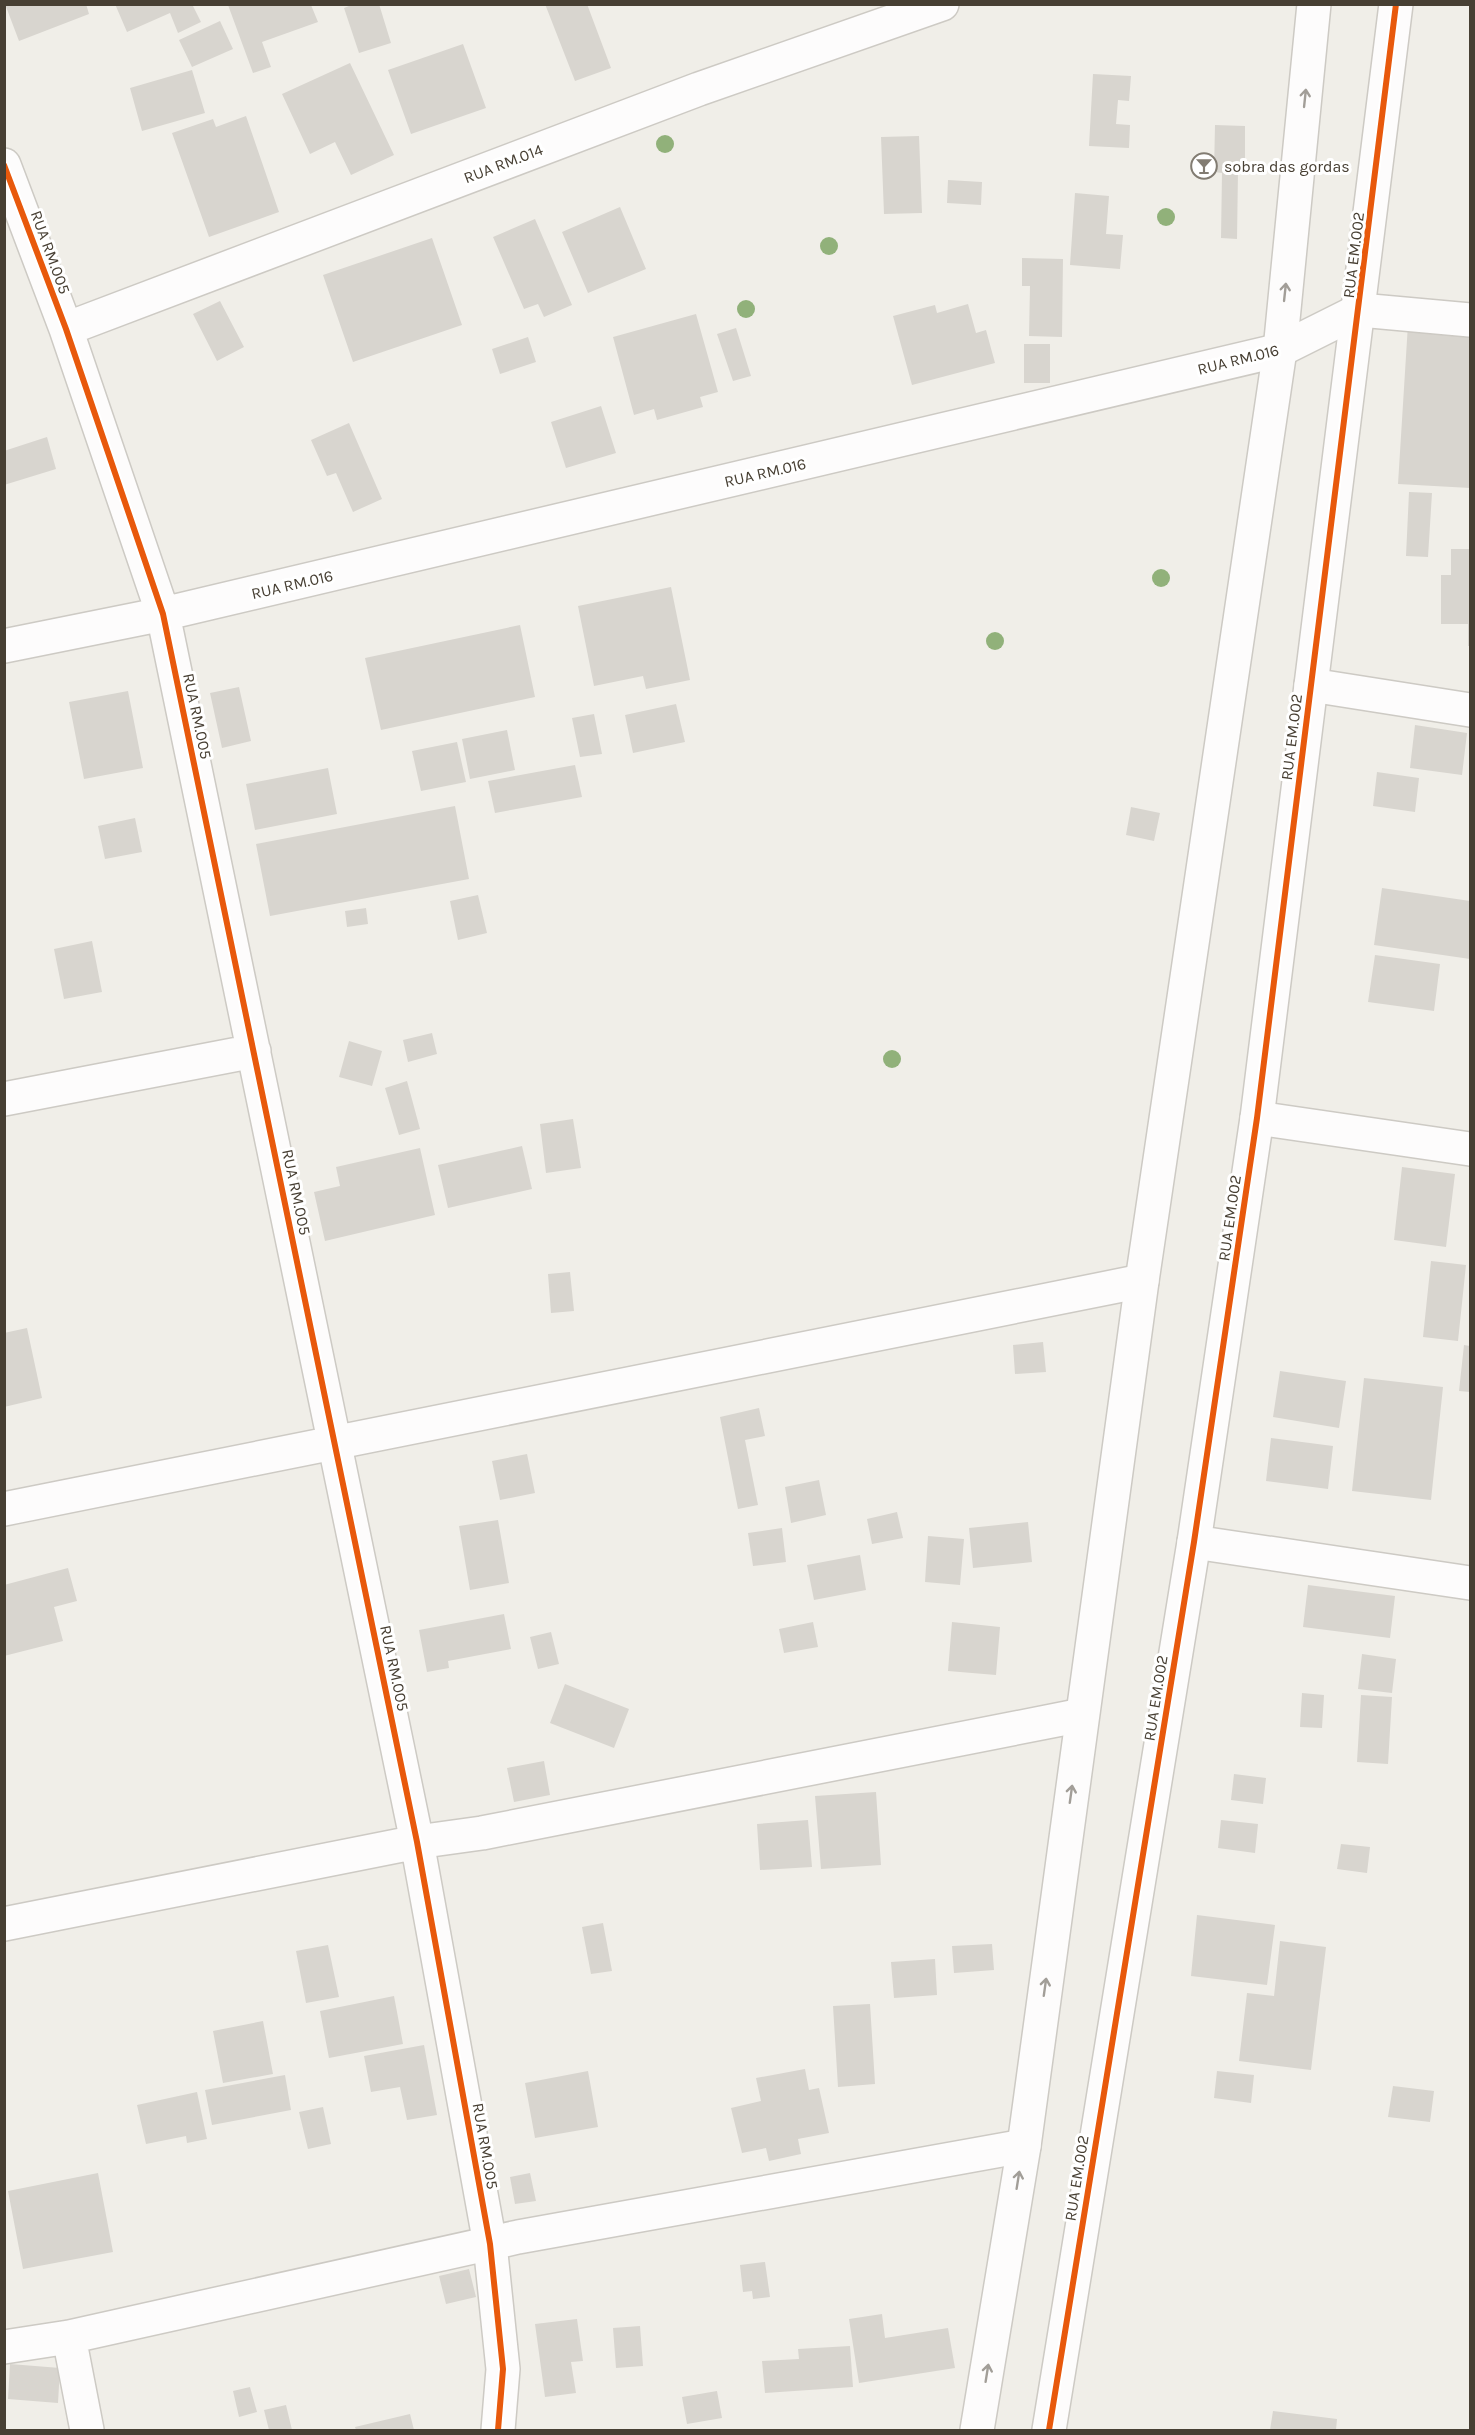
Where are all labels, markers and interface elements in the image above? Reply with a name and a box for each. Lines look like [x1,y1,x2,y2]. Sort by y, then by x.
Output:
one-way arrow [1300,89,1311,109]
street label: RUA RM.014 [461,140,545,187]
bar icon: sobra das gordas [1189,151,1219,181]
place label: sobra das gordas [1224,157,1350,176]
street label: RUA RM.005 [27,208,74,297]
street label: RUA EM.002 [1339,211,1368,299]
one-way arrow [1280,283,1291,303]
street label: RUA RM.016 [1195,340,1281,379]
street label: RUA RM.016 [722,454,808,491]
street label: RUA RM.016 [249,566,335,603]
street label: RUA RM.005 [179,671,216,761]
street label: RUA EM.002 [1277,693,1306,781]
street label: RUA RM.005 [278,1147,315,1237]
street label: RUA EM.002 [1214,1174,1245,1262]
street label: RUA RM.005 [376,1623,413,1713]
street label: RUA EM.002 [1139,1654,1172,1742]
one-way arrow [1066,1785,1077,1804]
one-way arrow [1040,1978,1051,1998]
street label: RUA RM.005 [469,2101,502,2191]
street label: RUA EM.002 [1060,2134,1093,2222]
one-way arrow [1013,2171,1024,2191]
one-way arrow [982,2363,993,2383]

